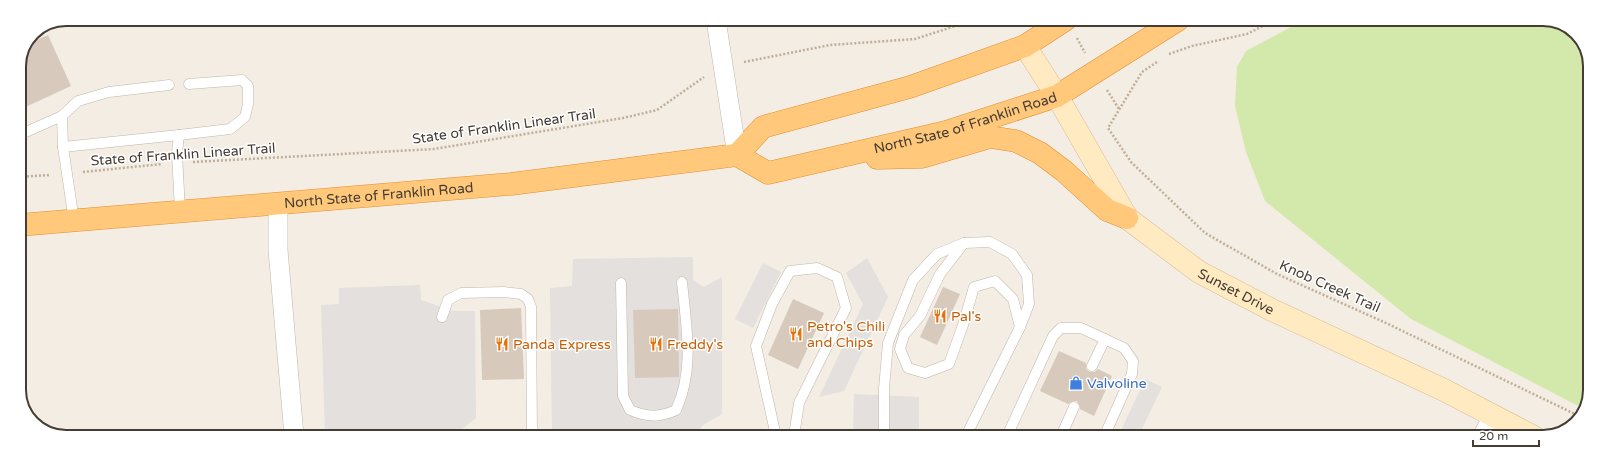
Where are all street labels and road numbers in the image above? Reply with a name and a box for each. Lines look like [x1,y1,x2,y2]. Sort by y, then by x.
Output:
street label: North State of Franklin Road [872,89,1059,157]
street label: State of Franklin Linear Trail [411,105,597,148]
street label: State of Franklin Linear Trail [90,140,276,169]
street label: North State of Franklin Road [283,179,474,212]
street label: Knob Creek Trail [1277,257,1383,316]
street label: Sunset Drive [1195,265,1277,319]

